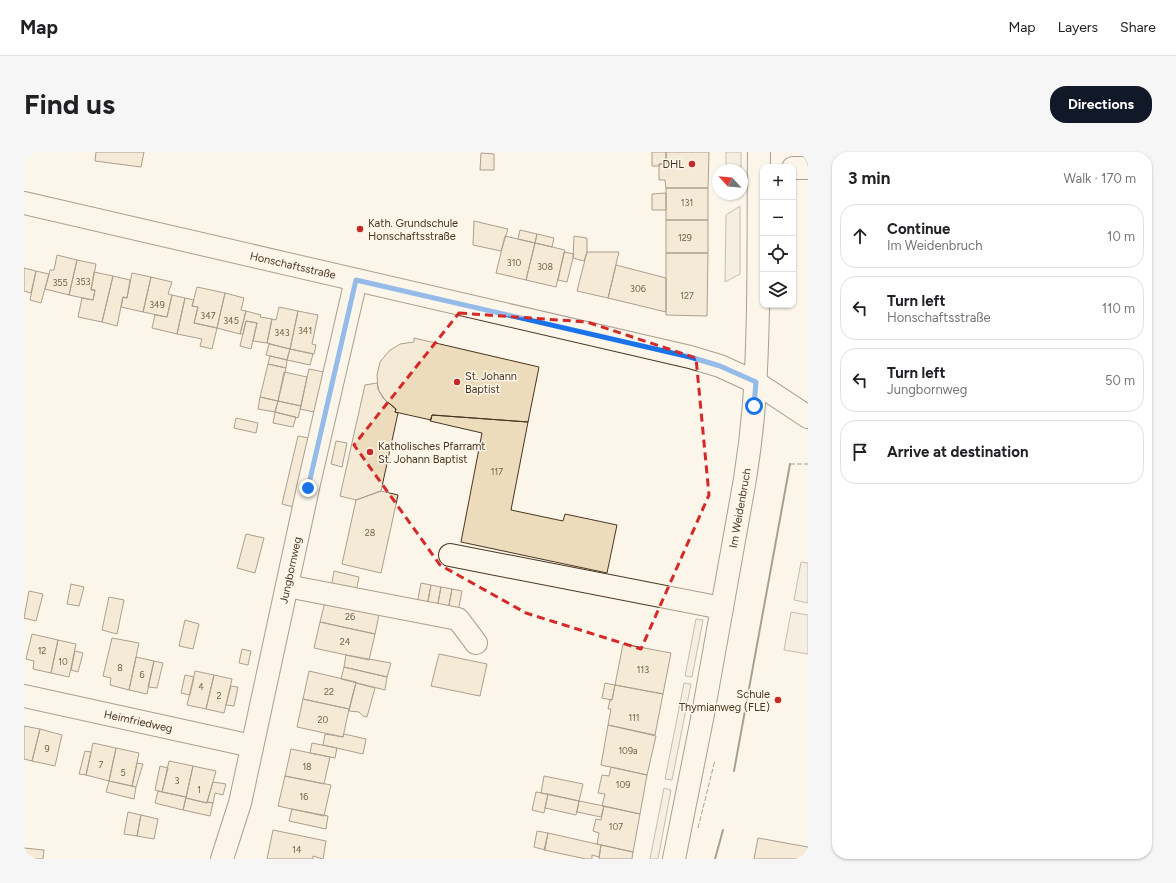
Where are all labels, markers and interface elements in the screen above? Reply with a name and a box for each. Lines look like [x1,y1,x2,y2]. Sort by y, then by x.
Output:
text: Map [20,16,58,39]
text: Map [1008,19,1036,36]
text: Layers [1058,19,1098,36]
text: Share [1120,19,1156,36]
button: Directions [1050,86,1152,123]
text: Find us [24,87,115,121]
place label: DHL [662,158,684,171]
marker: DHL [687,159,697,169]
north arrow [712,164,748,200]
map controls [760,164,796,308]
button: + [760,164,796,200]
text: 3 min [848,168,890,188]
text: Walk · 170 m [1064,171,1136,186]
house number: 131 [681,197,693,208]
button: − [760,200,796,236]
place label: Kath. Grundschule Honschaftsstraße [368,217,458,243]
text: Continue [887,220,950,238]
marker: Kath. Grundschule Honschaftsstraße [355,224,365,234]
icon: ahead [849,225,871,247]
text: 10 m [1107,229,1135,244]
house number: 129 [678,232,692,243]
button: locate [760,236,796,272]
text: Im Weidenbruch [887,238,982,253]
street label: Honschaftsstraße [249,249,337,281]
house number: 310 [507,257,521,268]
house number: 308 [537,261,554,272]
button: layers [760,272,796,308]
house number: 353 [76,276,91,287]
house number: 355 [52,277,68,288]
house number: 306 [630,283,646,294]
house number: 127 [680,290,694,301]
text: Turn left [887,292,945,310]
icon: left [849,297,871,319]
house number: 349 [149,299,165,310]
text: 110 m [1102,301,1135,316]
house number: 347 [200,310,216,321]
text: Honschaftsstraße [887,310,991,325]
house number: 345 [223,315,239,326]
house number: 341 [298,325,312,336]
house number: 343 [274,327,290,338]
text: Turn left [887,364,945,382]
icon: left [849,369,871,391]
place label: St. Johann Baptist [465,370,517,396]
text: 50 m [1105,373,1135,388]
marker: St. Johann Baptist [452,377,462,387]
text: Jungbornweg [887,382,967,397]
route start [745,397,763,415]
place label: Katholisches Pfarramt St. Johann Baptist [378,440,486,466]
icon: arrive [849,441,871,463]
text: Arrive at destination [887,443,1028,461]
marker: Katholisches Pfarramt St. Johann Baptist [365,447,375,457]
house number: 117 [491,466,503,477]
street label: Im Weidenbruch [726,467,753,549]
route end [299,479,317,497]
house number: 28 [365,527,376,538]
street label: Jungbornweg [277,536,304,605]
house number: 26 [345,611,355,622]
house number: 24 [340,636,351,647]
house number: 12 [38,645,46,656]
house number: 10 [58,656,68,667]
house number: 8 [117,662,123,673]
house number: 113 [637,664,649,675]
house number: 6 [139,669,145,680]
house number: 4 [198,681,204,692]
house number: 22 [324,686,334,697]
place label: Schule Thymianweg (FLE) [679,688,770,714]
house number: 2 [216,690,222,701]
marker: Schule Thymianweg (FLE) [773,695,783,705]
street label: Heimfriedweg [103,707,174,735]
house number: 111 [628,712,640,723]
house number: 20 [318,714,329,725]
house number: 9 [44,743,50,754]
house number: 109a [618,745,638,756]
house number: 7 [99,759,104,770]
house number: 18 [302,761,312,772]
house number: 5 [120,767,126,778]
house number: 3 [175,775,180,786]
house number: 109 [616,779,630,790]
house number: 1 [197,784,201,795]
house number: 16 [300,791,308,802]
house number: 107 [609,821,623,832]
house number: 14 [292,844,302,855]

